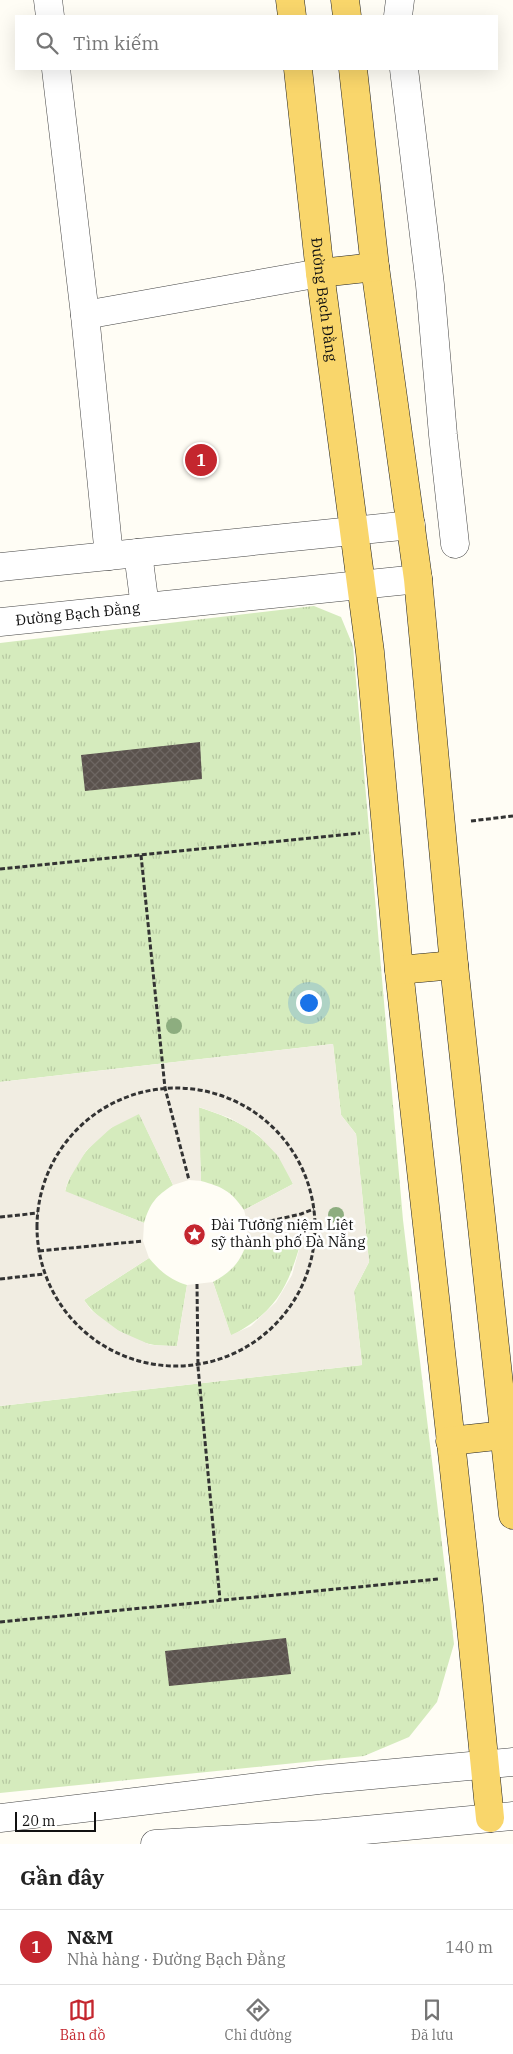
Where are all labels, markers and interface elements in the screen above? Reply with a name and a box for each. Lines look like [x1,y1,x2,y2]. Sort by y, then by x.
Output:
search box [15,15,498,70]
icon: search [33,29,61,57]
text: Tìm kiếm [73,31,159,55]
street label: Đường Bạch Đằng [307,236,342,363]
pin: 1 [185,441,217,479]
street label: Đường Bạch Đằng [14,598,141,629]
your location [296,990,322,1016]
place label: Đài Tưởng niệm Liệt sỹ thành phố Đà Nẵng [211,1215,365,1251]
place icon: Đài Tưởng niệm Liệt sỹ thành phố Đà Nẵng [183,1222,207,1246]
scale bar [15,1809,96,1832]
text: 20 m [22,1812,55,1830]
text: Gần đây [20,1863,104,1891]
text: N&M [67,1925,113,1949]
text: 1 [31,1937,41,1957]
text: 140 m [445,1937,493,1957]
text: Nhà hàng · Đường Bạch Đằng [67,1949,285,1969]
tab: Bản đồ [60,1996,105,2044]
tab: Chỉ đường [225,1996,292,2044]
tab: Đã lưu [411,1996,453,2044]

